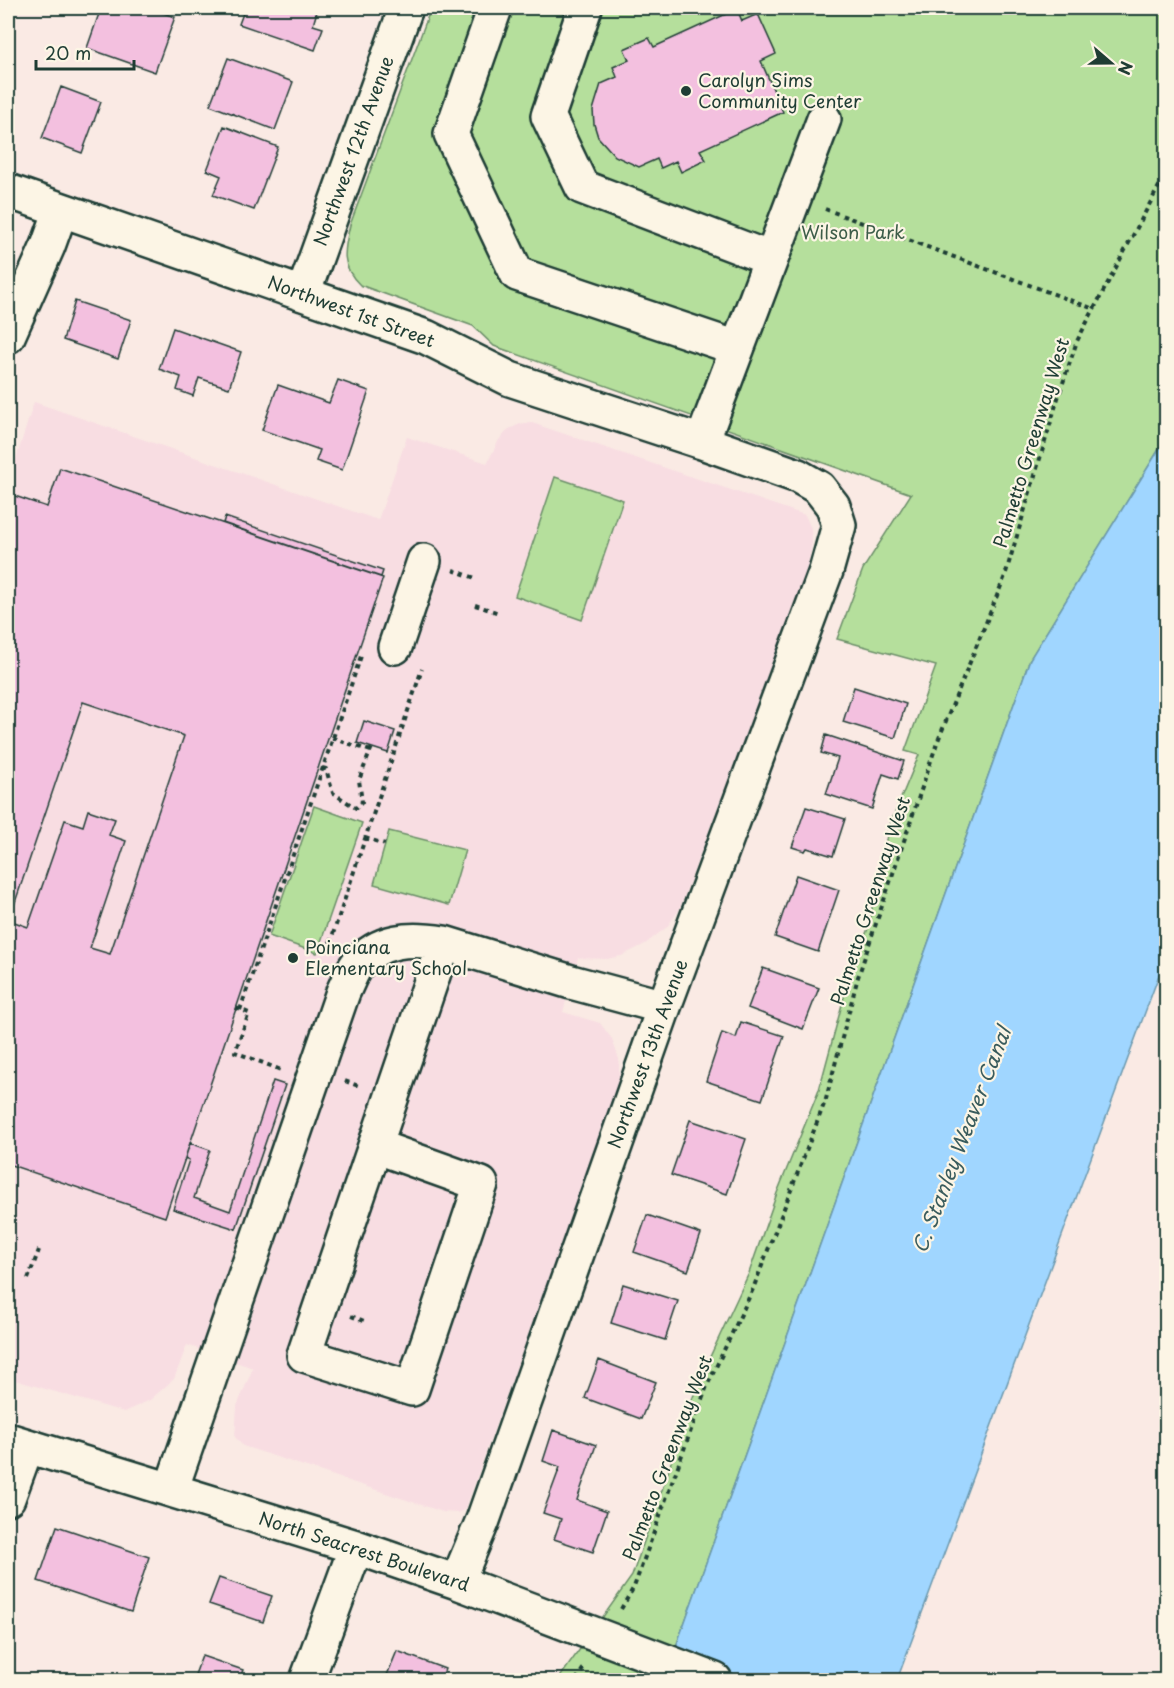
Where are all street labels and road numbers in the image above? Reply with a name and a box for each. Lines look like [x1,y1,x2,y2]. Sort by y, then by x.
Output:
street label: Northwest 12th Avenue [306,52,400,249]
street label: Northwest 1st Street [264,268,439,353]
street label: Palmetto Greenway West [986,334,1075,551]
street label: Palmetto Greenway West [823,793,916,1008]
street label: Northwest 13th Avenue [600,955,693,1152]
street label: Palmetto Greenway West [615,1351,718,1564]
street label: North Seacrest Boulevard [256,1504,473,1597]

